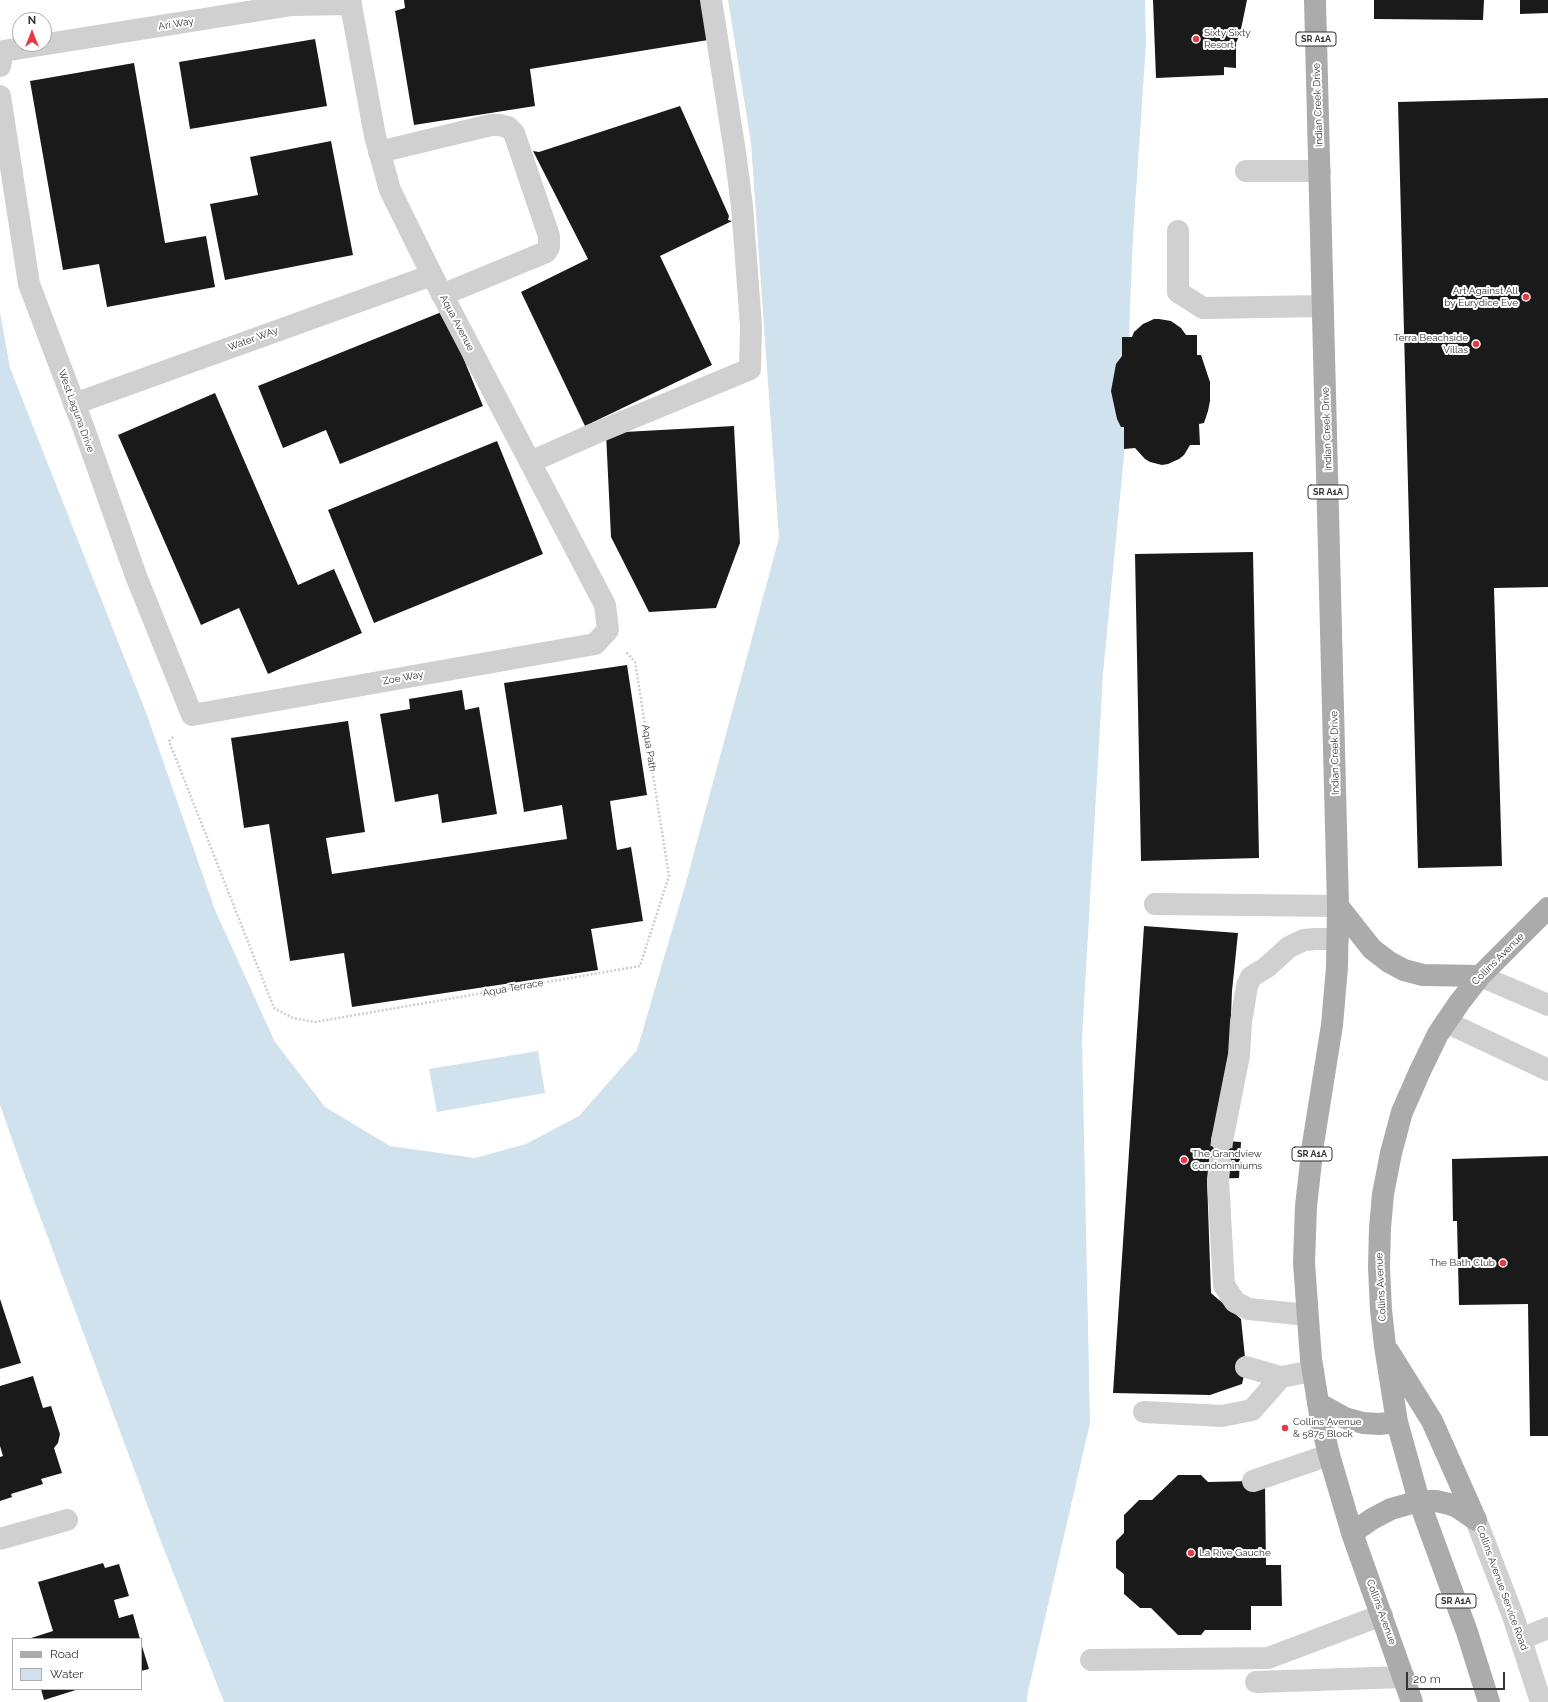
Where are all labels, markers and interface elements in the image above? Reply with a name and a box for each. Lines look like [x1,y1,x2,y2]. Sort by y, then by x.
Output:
north arrow [12,12,52,52]
text: N [28,14,36,27]
street label: Ari Way [157,15,195,33]
place label: Sixty Sixty Resort [1204,27,1251,50]
road number: SR A1A [1296,32,1336,46]
marker: Sixty Sixty Resort [1191,34,1201,44]
street label: Indian Creek Drive [1311,63,1325,147]
place label: Art Against All by Eurydice Eve [1444,285,1518,308]
marker: Art Against All by Eurydice Eve [1521,292,1531,302]
street label: Aqua Avenue [437,293,477,353]
street label: Water WAy [226,324,280,354]
place label: Terra Beachside Villas [1394,332,1468,356]
marker: Terra Beachside Villas [1471,339,1481,349]
street label: West Laguna Drive [55,368,97,454]
street label: Indian Creek Drive [1320,387,1334,471]
road number: SR A1A [1308,485,1348,499]
street label: Zoe Way [382,669,424,687]
street label: Indian Creek Drive [1328,711,1342,795]
street label: Aqua Path [639,724,659,772]
street label: Collins Avenue [1469,930,1527,988]
street label: Aqua Terrace [482,977,544,999]
road number: SR A1A [1292,1147,1332,1161]
place label: The Grandview Condominiums [1192,1148,1262,1172]
marker: The Grandview Condominiums [1179,1155,1189,1165]
street label: Collins Avenue [1373,1252,1389,1322]
place label: The Bath Club [1429,1257,1495,1269]
marker: The Bath Club [1498,1258,1508,1268]
place label: Collins Avenue & 5875 Block [1293,1416,1362,1440]
marker: Collins Avenue & 5875 Block [1280,1423,1290,1433]
street label: Collins Avenue Service Road [1474,1524,1530,1652]
place label: La Rive Gauche [1199,1547,1271,1559]
marker: La Rive Gauche [1186,1548,1196,1558]
street label: Collins Avenue [1364,1578,1398,1646]
road number: SR A1A [1436,1594,1476,1608]
legend [12,1638,142,1690]
text: Road [50,1647,79,1661]
scale bar [1408,1664,1507,1690]
text: Water [50,1667,84,1681]
text: 20 m [1413,1672,1441,1686]

